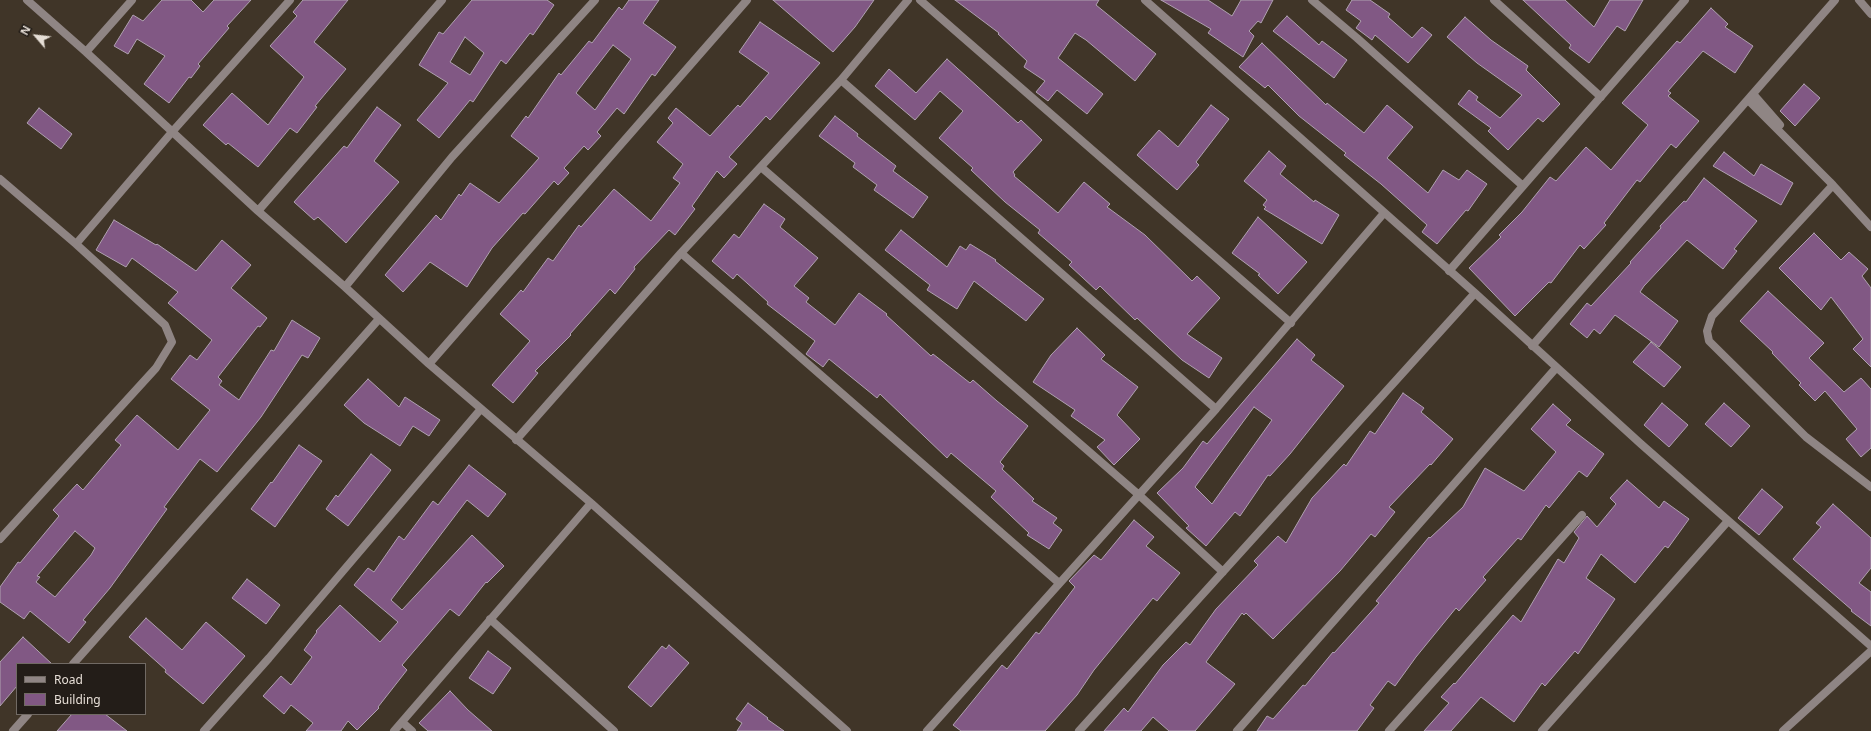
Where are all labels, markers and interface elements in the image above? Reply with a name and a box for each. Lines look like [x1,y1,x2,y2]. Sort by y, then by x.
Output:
north arrow [16,16,56,56]
text: N [16,23,34,38]
legend [16,663,146,715]
text: Road [54,671,83,688]
text: Building [54,691,101,708]

